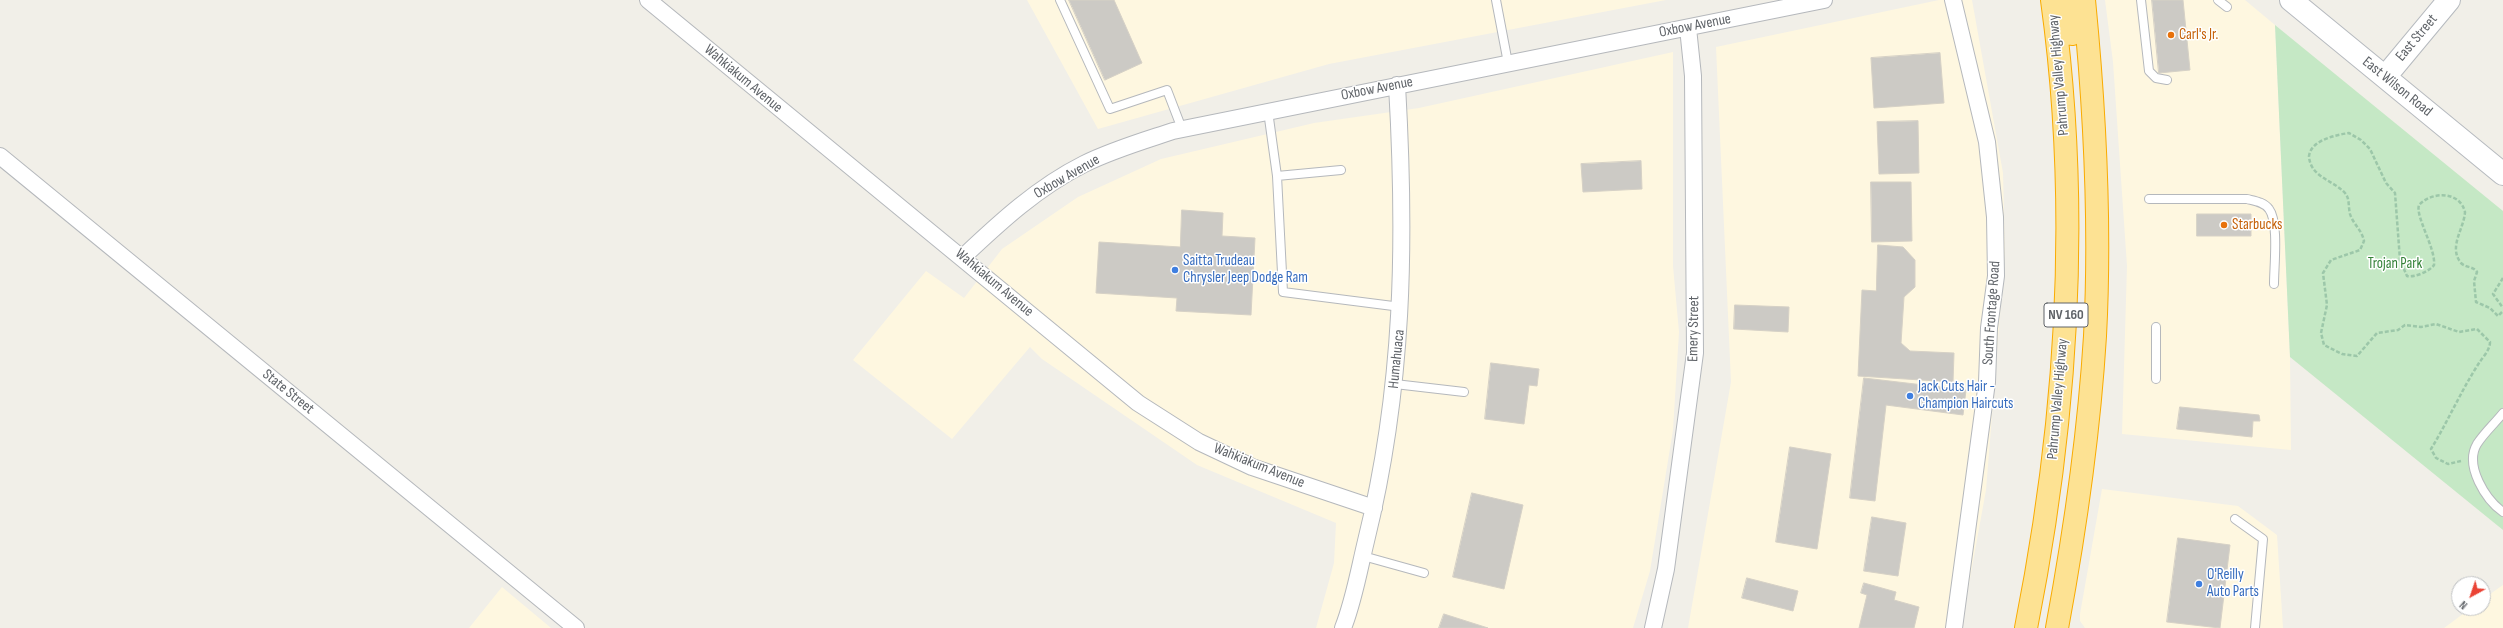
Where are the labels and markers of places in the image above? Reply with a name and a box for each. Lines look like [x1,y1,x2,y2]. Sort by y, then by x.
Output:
place label: Carl's Jr. [2179,26,2218,44]
marker: Carl's Jr. [2166,30,2176,40]
place label: Starbucks [2232,216,2282,234]
marker: Starbucks [2219,220,2229,230]
place label: Saitta Trudeau Chrysler Jeep Dodge Ram [1183,252,1308,287]
marker: Saitta Trudeau Chrysler Jeep Dodge Ram [1170,265,1180,275]
place label: Jack Cuts Hair - Champion Haircuts [1918,378,2014,413]
marker: Jack Cuts Hair - Champion Haircuts [1905,391,1915,401]
place label: O'Reilly Auto Parts [2207,566,2259,601]
marker: O'Reilly Auto Parts [2194,579,2204,589]

